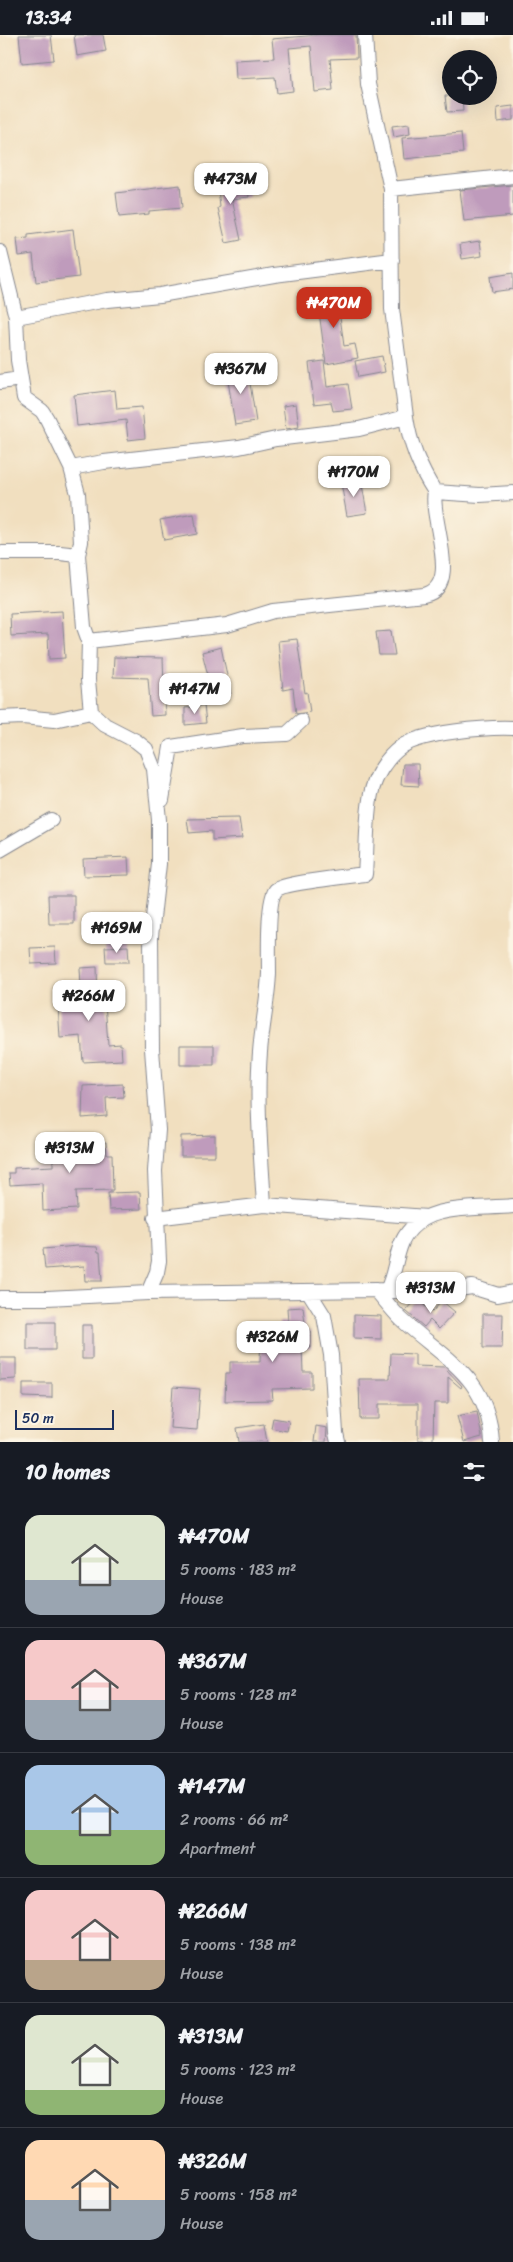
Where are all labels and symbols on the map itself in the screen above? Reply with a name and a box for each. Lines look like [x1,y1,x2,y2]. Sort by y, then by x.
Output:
pin: ₦473M [196,163,266,205]
pin: ₦470M [299,287,369,329]
pin: ₦367M [206,353,276,395]
pin: ₦170M [319,455,389,498]
pin: ₦147M [160,673,230,715]
pin: ₦169M [82,911,152,954]
pin: ₦266M [54,979,124,1022]
pin: ₦313M [35,1131,105,1174]
pin: ₦313M [396,1271,466,1314]
pin: ₦326M [238,1321,308,1363]
scale bar [15,1407,114,1430]

